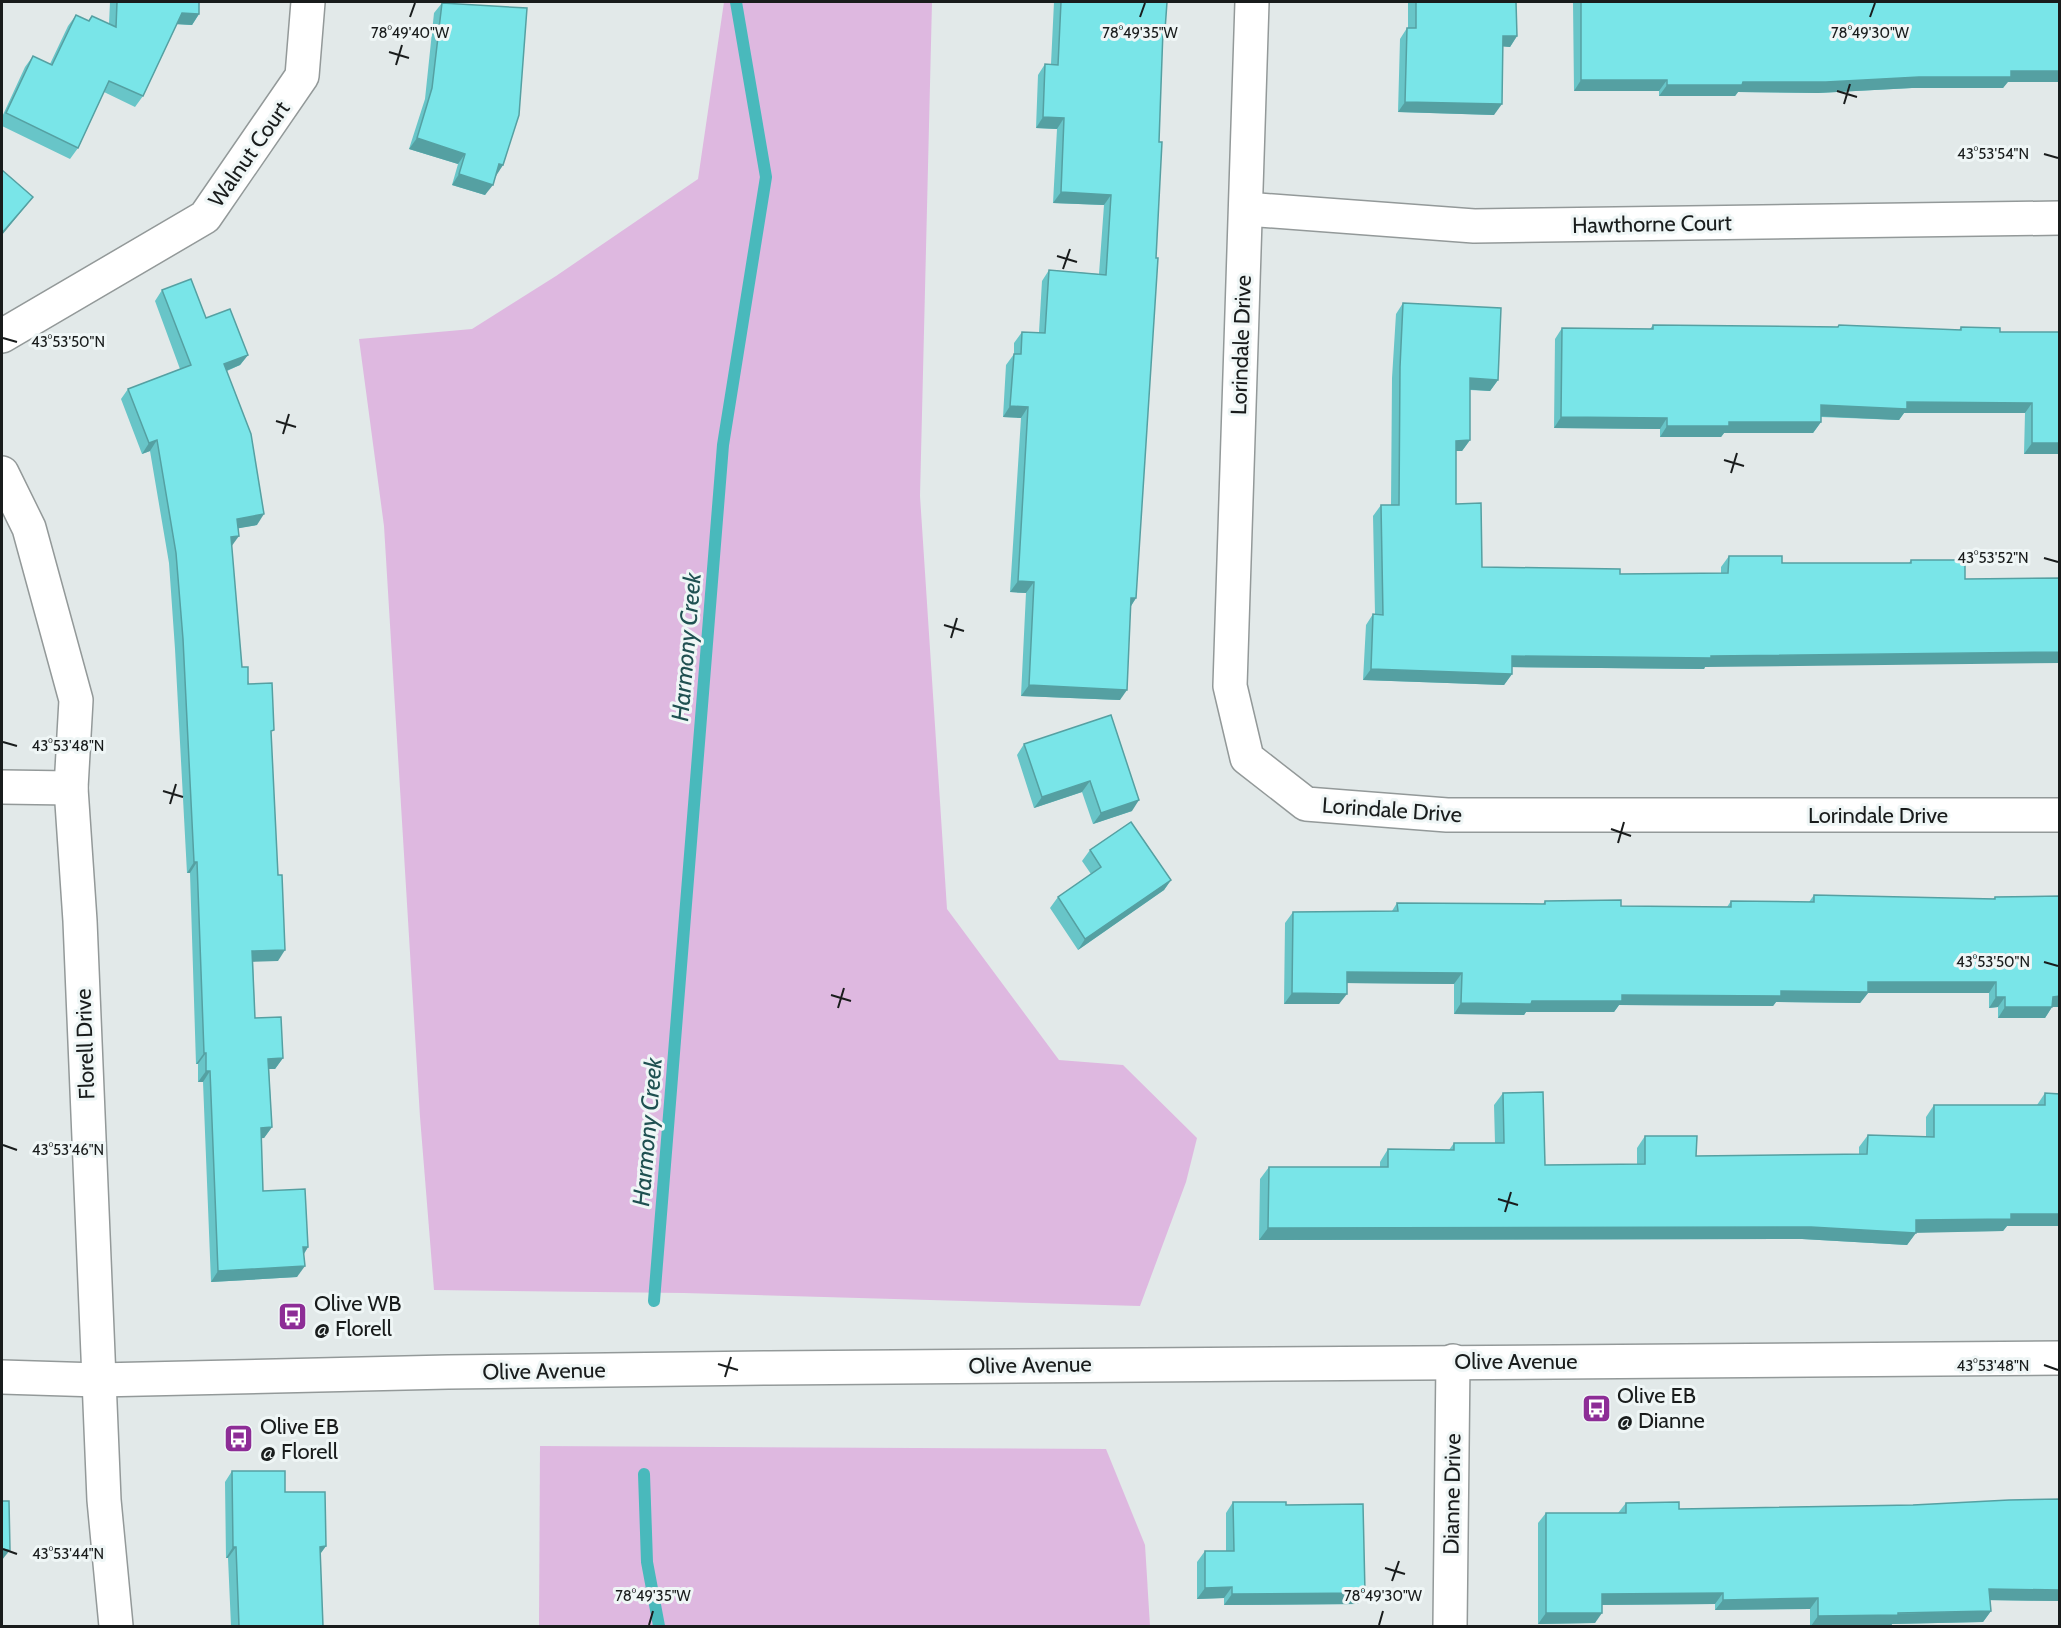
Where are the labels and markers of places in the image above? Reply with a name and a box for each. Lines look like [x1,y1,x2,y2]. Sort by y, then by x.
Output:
place label: Olive WB @ Florell [314,1290,401,1342]
bus stop icon: Olive WB @ Florell [277,1300,309,1332]
place label: Olive EB @ Dianne [1617,1382,1705,1434]
bus stop icon: Olive EB @ Dianne [1580,1392,1612,1424]
place label: Olive EB @ Florell [260,1413,339,1465]
bus stop icon: Olive EB @ Florell [223,1423,255,1455]

